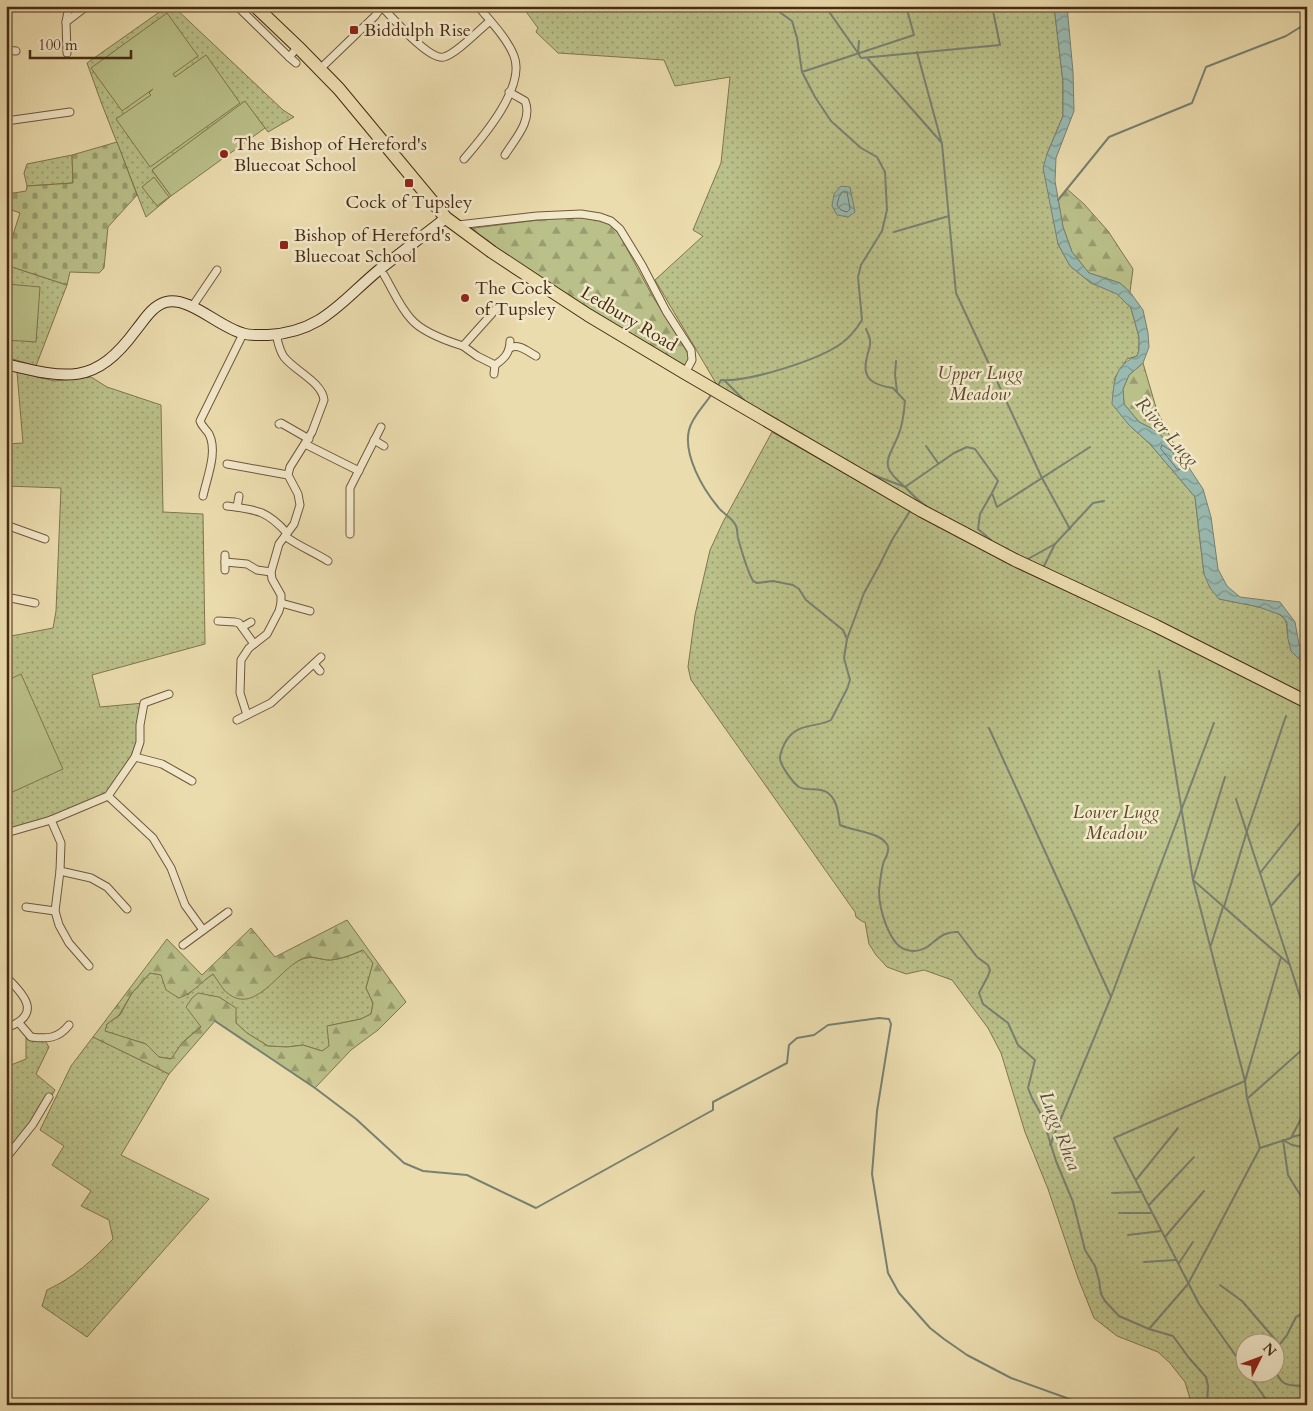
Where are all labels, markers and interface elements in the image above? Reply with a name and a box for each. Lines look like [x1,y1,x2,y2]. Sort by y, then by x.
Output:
place label: Biddulph Rise [364,18,471,43]
marker: Biddulph Rise [348,24,360,36]
scale bar [30,28,131,60]
text: 100 m [38,35,78,55]
place label: The Bishop of Hereford's Bluecoat School [234,132,427,178]
marker: The Bishop of Hereford's Bluecoat School [218,148,230,160]
marker: Cock of Tupsley [403,177,415,189]
place label: Cock of Tupsley [345,190,473,215]
place label: Bishop of Hereford's Bluecoat School [294,223,451,269]
marker: Bishop of Hereford's Bluecoat School [278,239,290,251]
place label: The Cock of Tupsley [475,276,556,322]
street label: Ledbury Road [576,280,682,358]
marker: The Cock of Tupsley [459,292,471,304]
park label: Upper Lugg Meadow [937,361,1023,407]
water label: River Lugg [1129,391,1205,473]
park label: Lower Lugg Meadow [1073,800,1159,846]
water label: Lugg Rhea [1033,1088,1087,1175]
north arrow [1236,1334,1286,1384]
text: N [1258,1339,1280,1361]

